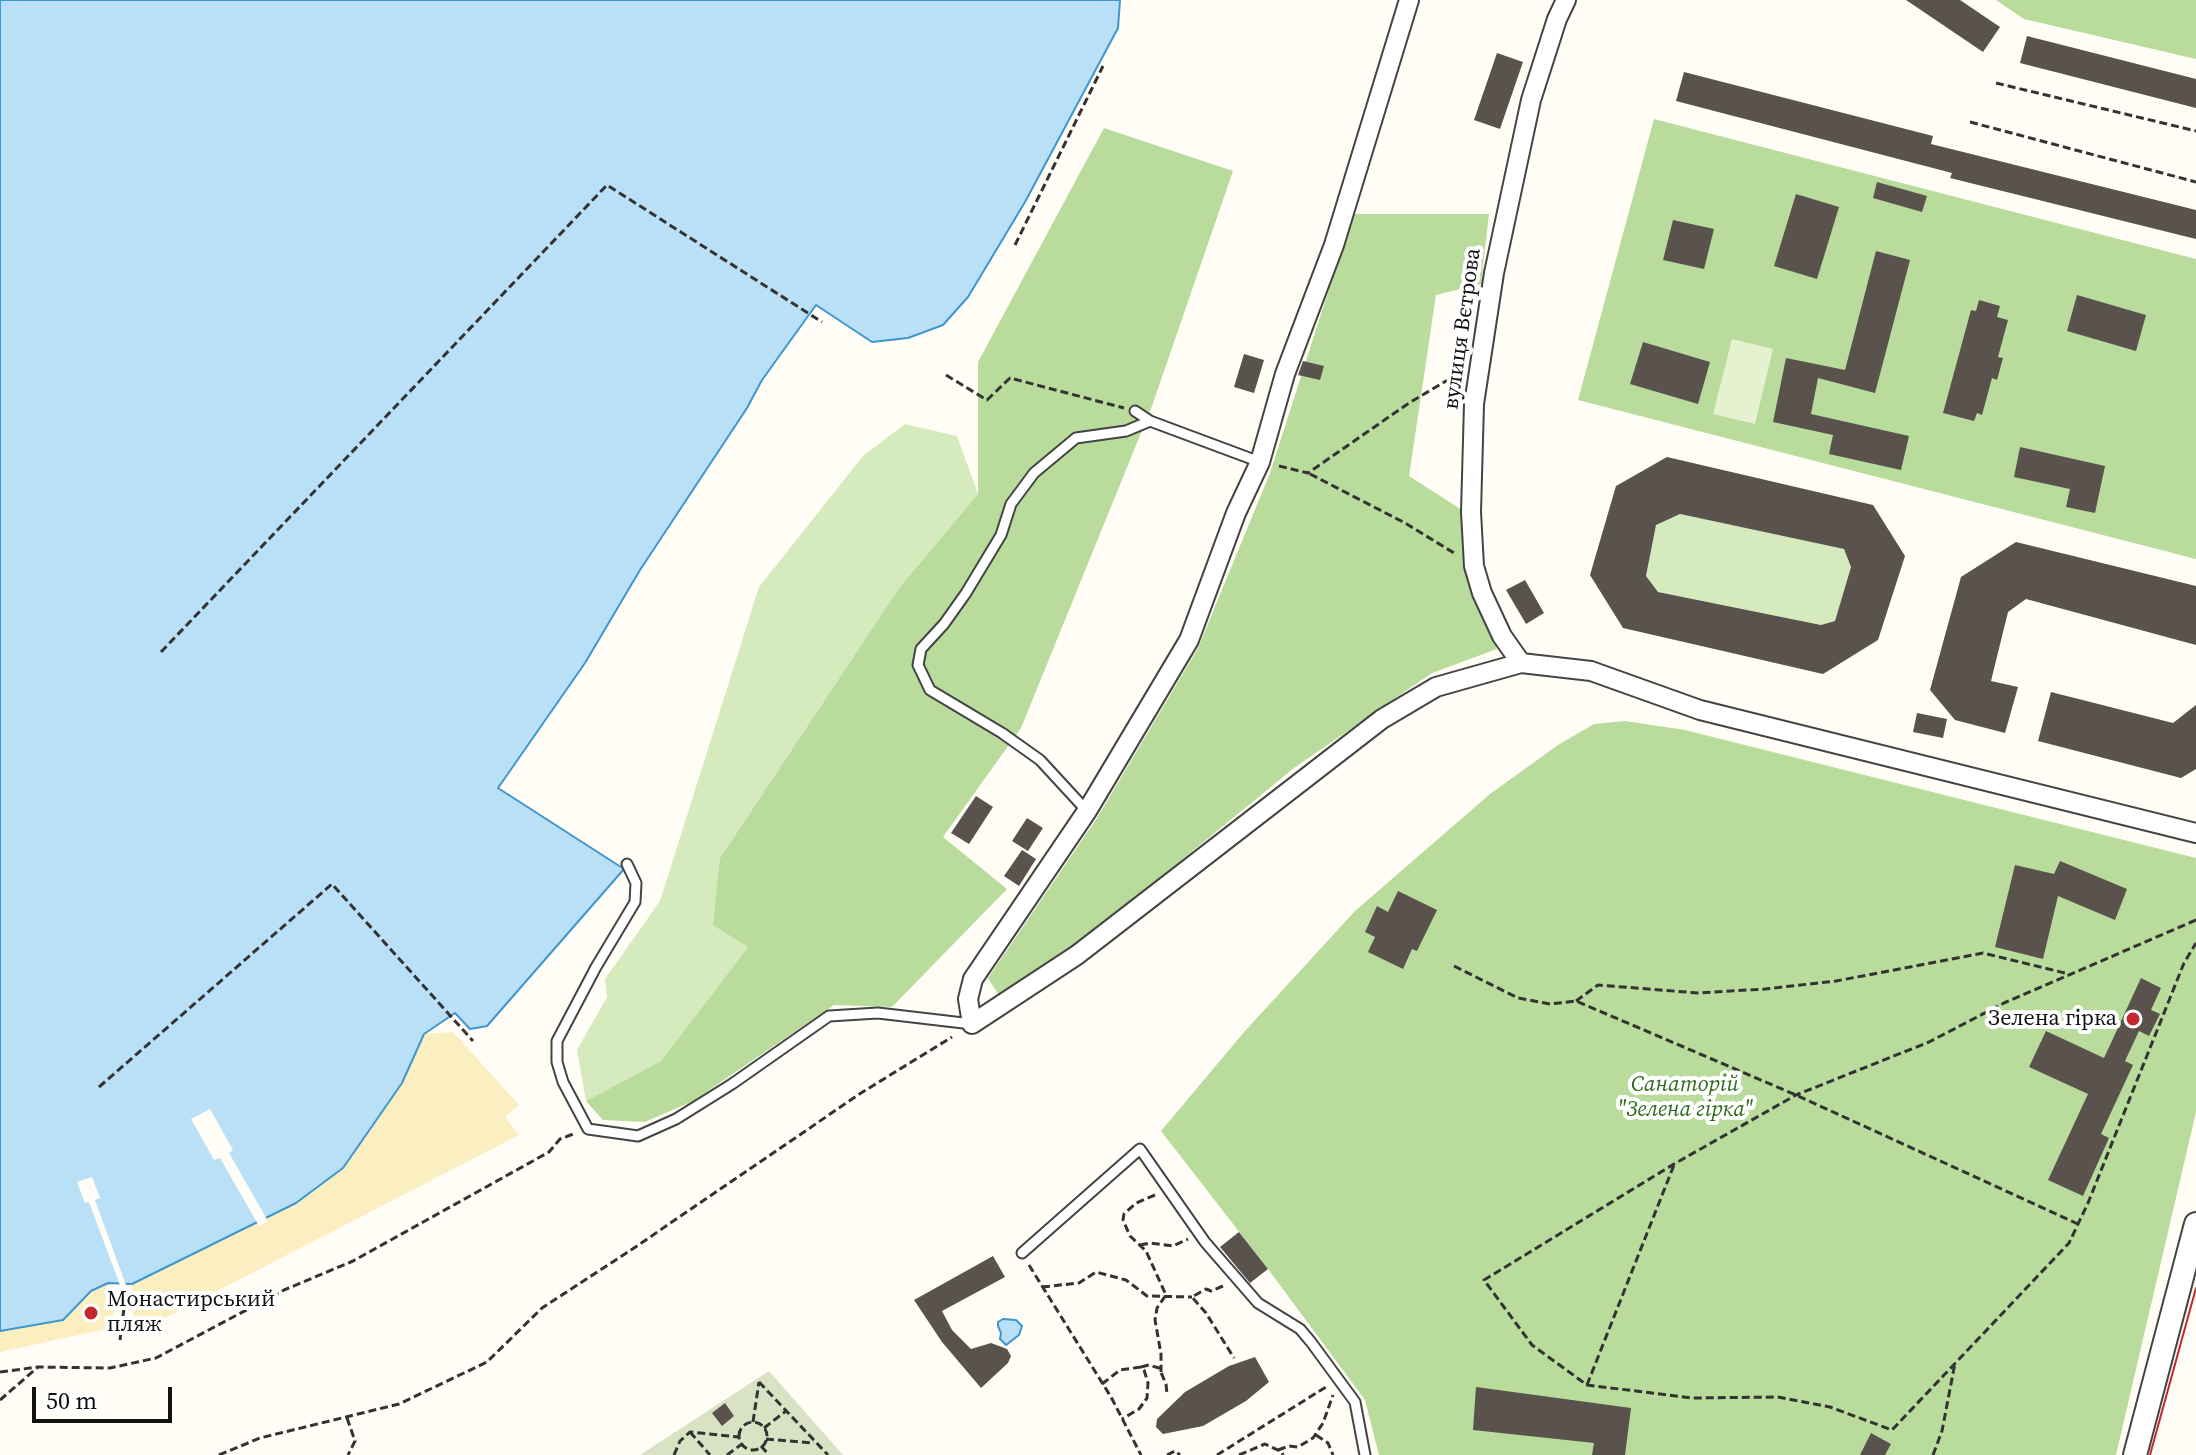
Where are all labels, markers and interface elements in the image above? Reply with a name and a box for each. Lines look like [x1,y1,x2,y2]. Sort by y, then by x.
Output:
street label: вулиця Вєтрова [1439,247,1487,411]
place label: Зелена гірка [1988,1006,2117,1032]
marker: Зелена гірка [2124,1010,2142,1028]
park label: Санаторій "Зелена гірка" [1617,1072,1753,1124]
place label: Монастирський пляж [107,1287,275,1338]
marker: Монастирський пляж [82,1304,100,1322]
scale bar [36,1371,176,1421]
text: 50 m [46,1384,97,1417]

